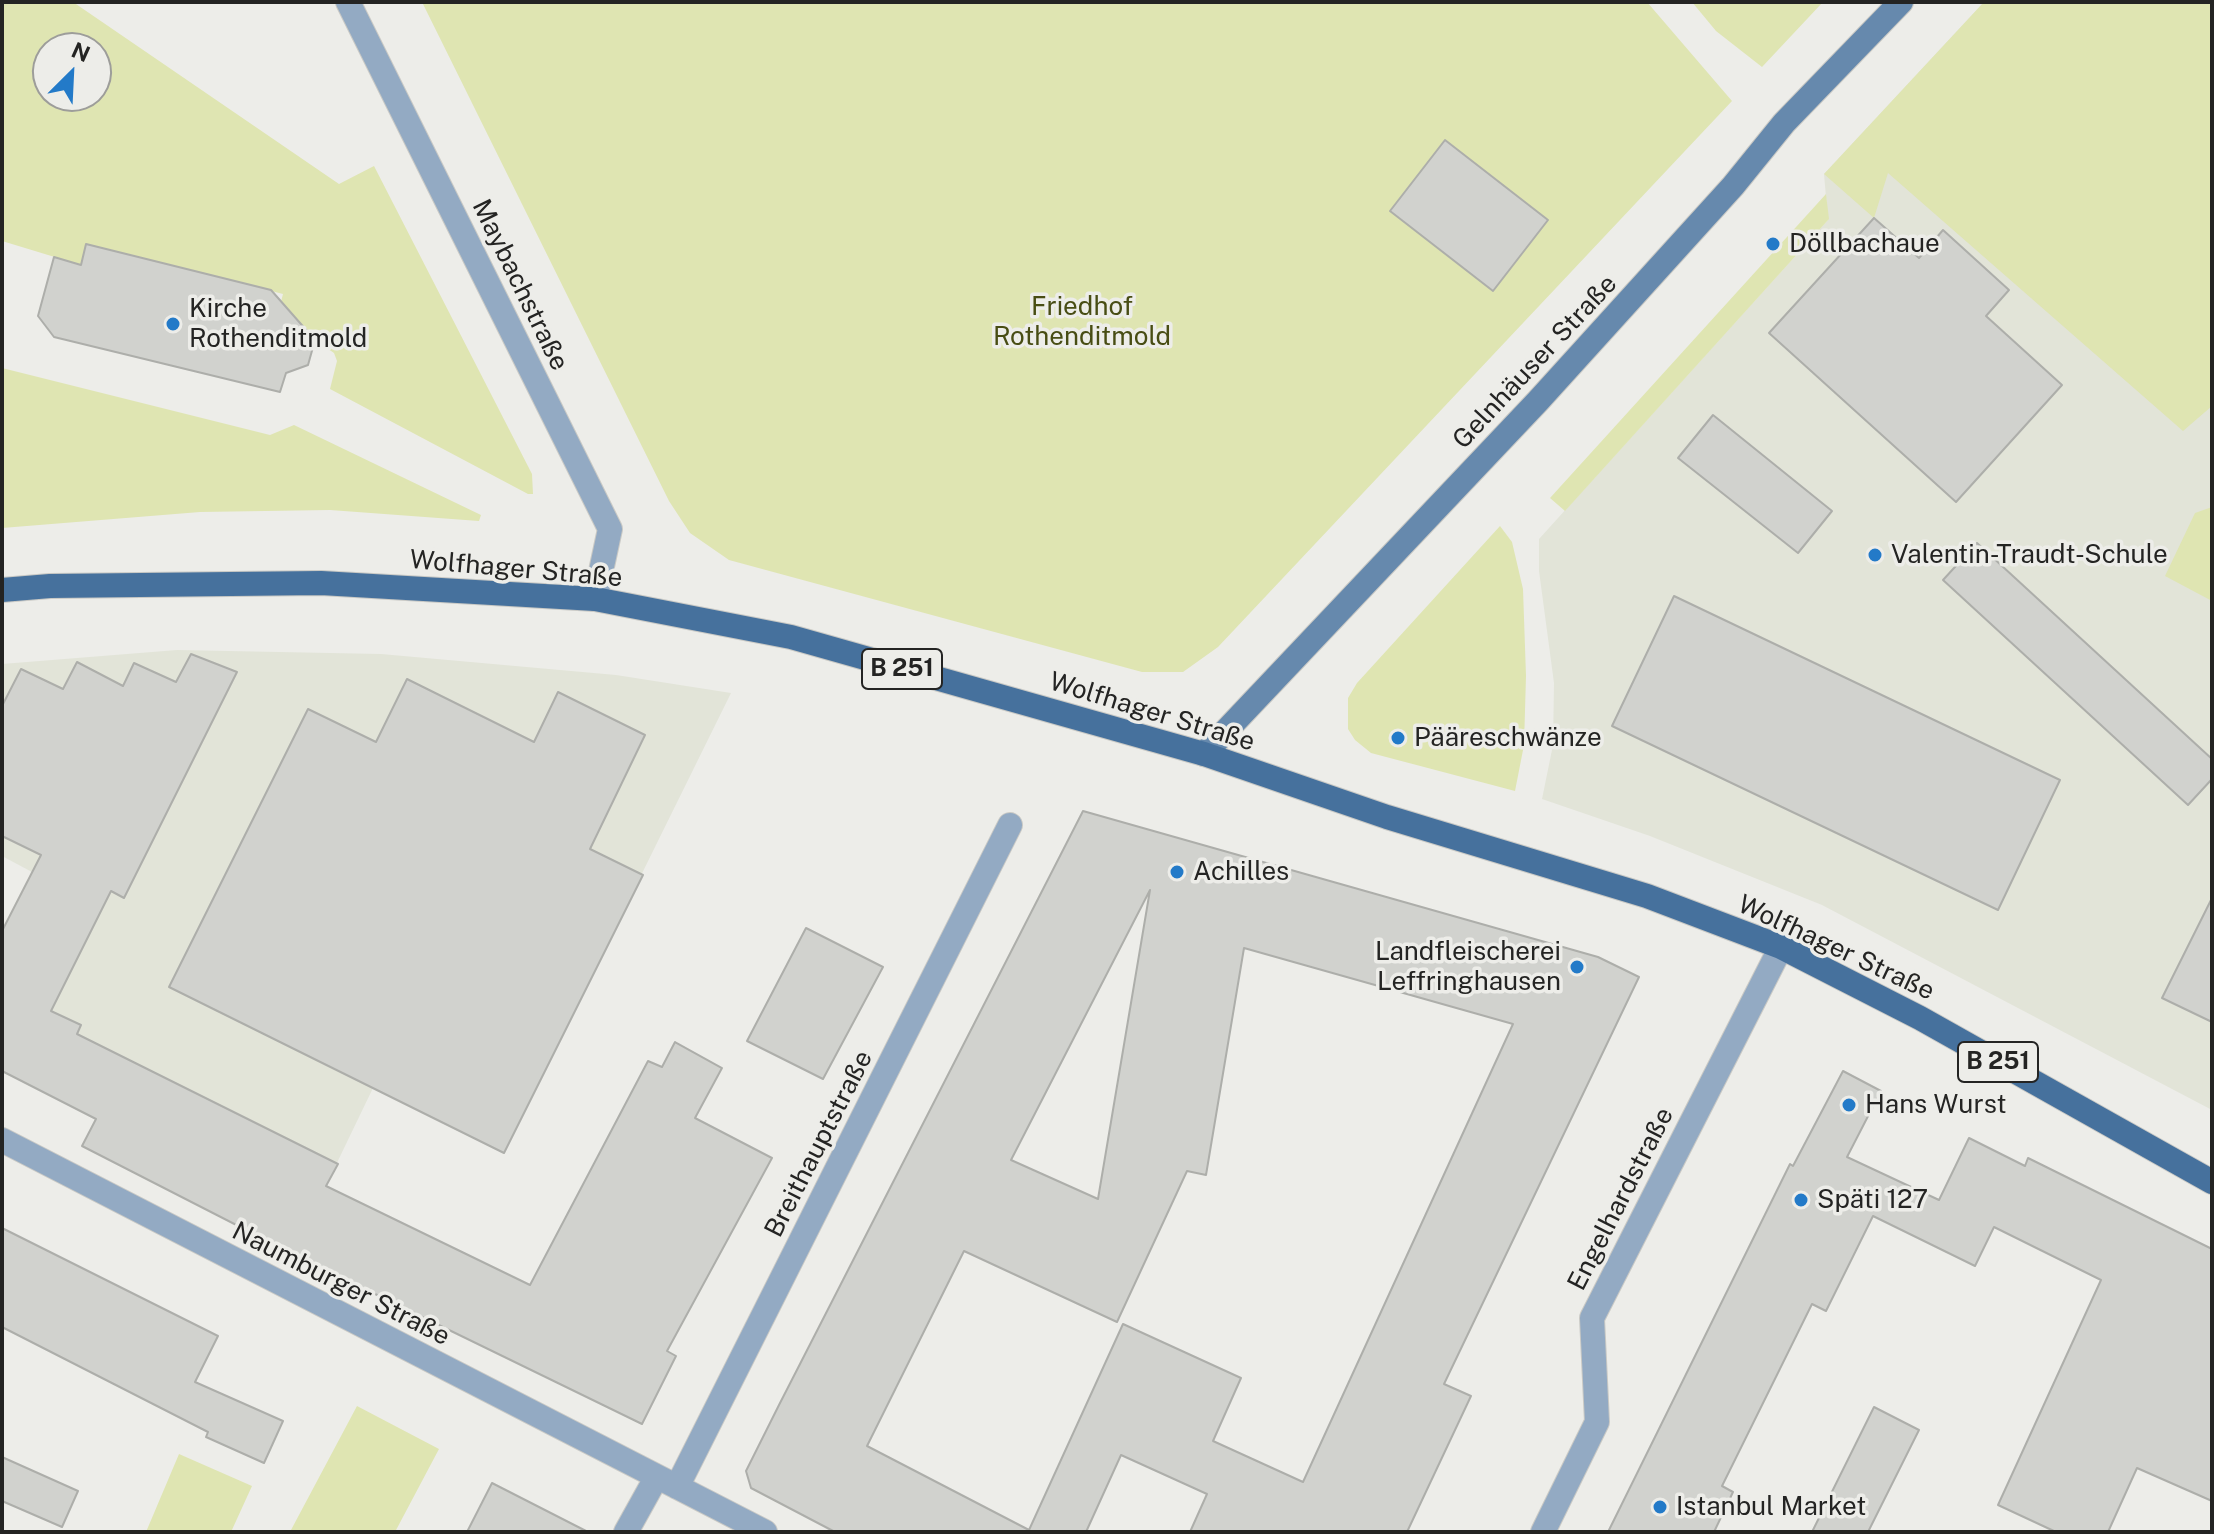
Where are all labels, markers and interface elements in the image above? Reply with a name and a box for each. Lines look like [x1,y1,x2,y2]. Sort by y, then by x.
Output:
north arrow [32,32,112,112]
text: N [68,37,94,67]
street label: Maybachstraße [465,194,575,376]
place label: Döllbachaue [1789,228,1940,260]
marker: Döllbachaue [1764,235,1782,253]
street label: Gelnhäuser Straße [1446,269,1624,455]
park label: Friedhof Rothenditmold [993,291,1171,352]
place label: Kirche Rothenditmold [189,293,367,354]
marker: Kirche Rothenditmold [164,315,182,333]
place label: Valentin-Traudt-Schule [1891,539,2168,571]
street label: Wolfhager Straße [408,544,624,594]
marker: Valentin-Traudt-Schule [1866,546,1884,564]
road number: B 251 [862,649,942,689]
street label: Wolfhager Straße [1045,666,1259,758]
place label: Pääreschwänze [1414,722,1602,754]
marker: Pääreschwänze [1389,729,1407,747]
place label: Achilles [1193,856,1289,888]
marker: Achilles [1168,863,1186,881]
street label: Wolfhager Straße [1733,889,1939,1007]
place label: Landfleischerei Leffringhausen [1375,936,1561,998]
marker: Landfleischerei Leffringhausen [1568,958,1586,976]
road number: B 251 [1958,1042,2038,1082]
street label: Breithauptstraße [758,1045,880,1243]
place label: Hans Wurst [1865,1089,2007,1121]
marker: Hans Wurst [1840,1096,1858,1114]
street label: Engelhardstraße [1561,1102,1681,1296]
place label: Späti 127 [1817,1184,1928,1216]
marker: Späti 127 [1792,1191,1810,1209]
street label: Naumburger Straße [227,1216,455,1352]
place label: Istanbul Market [1676,1491,1866,1523]
marker: Istanbul Market [1651,1498,1669,1516]

